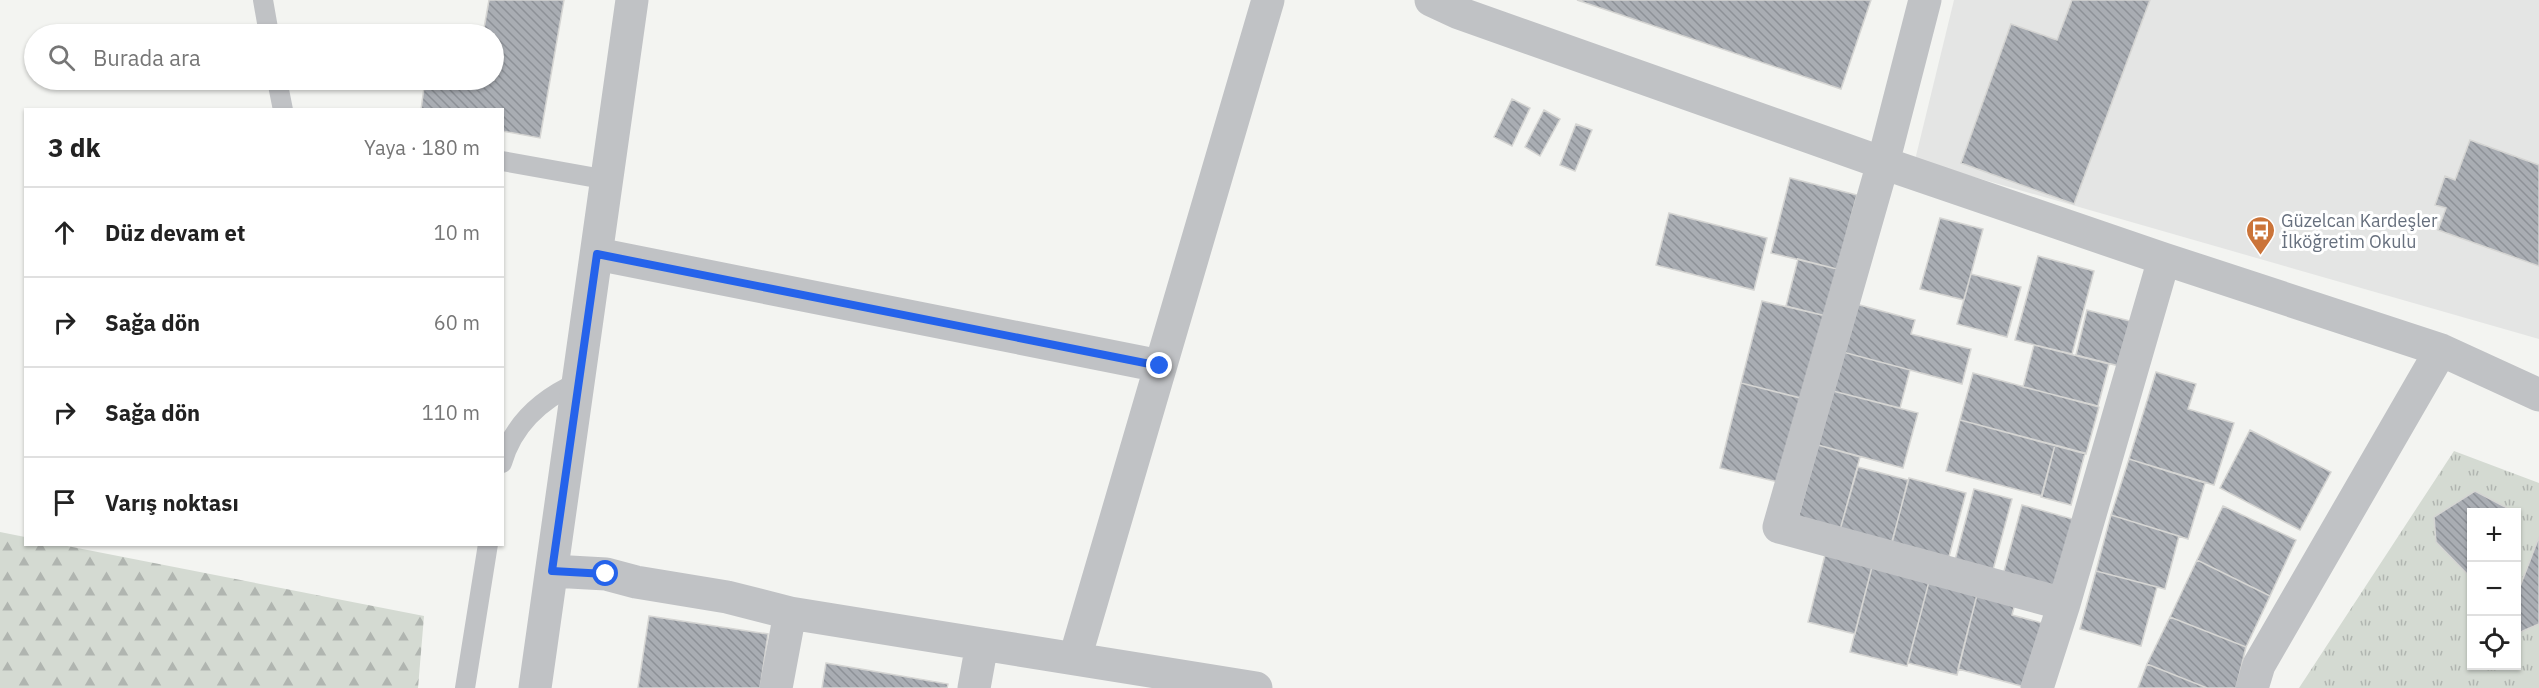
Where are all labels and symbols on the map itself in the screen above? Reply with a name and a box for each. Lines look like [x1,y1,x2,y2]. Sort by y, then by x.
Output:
place label: Güzelcan Kardeşler İlköğretim Okulu [2281,209,2438,253]
bus stop icon: Güzelcan Kardeşler İlköğretim Okulu [2244,214,2276,256]
route end [1146,352,1172,378]
route start [592,560,618,586]

